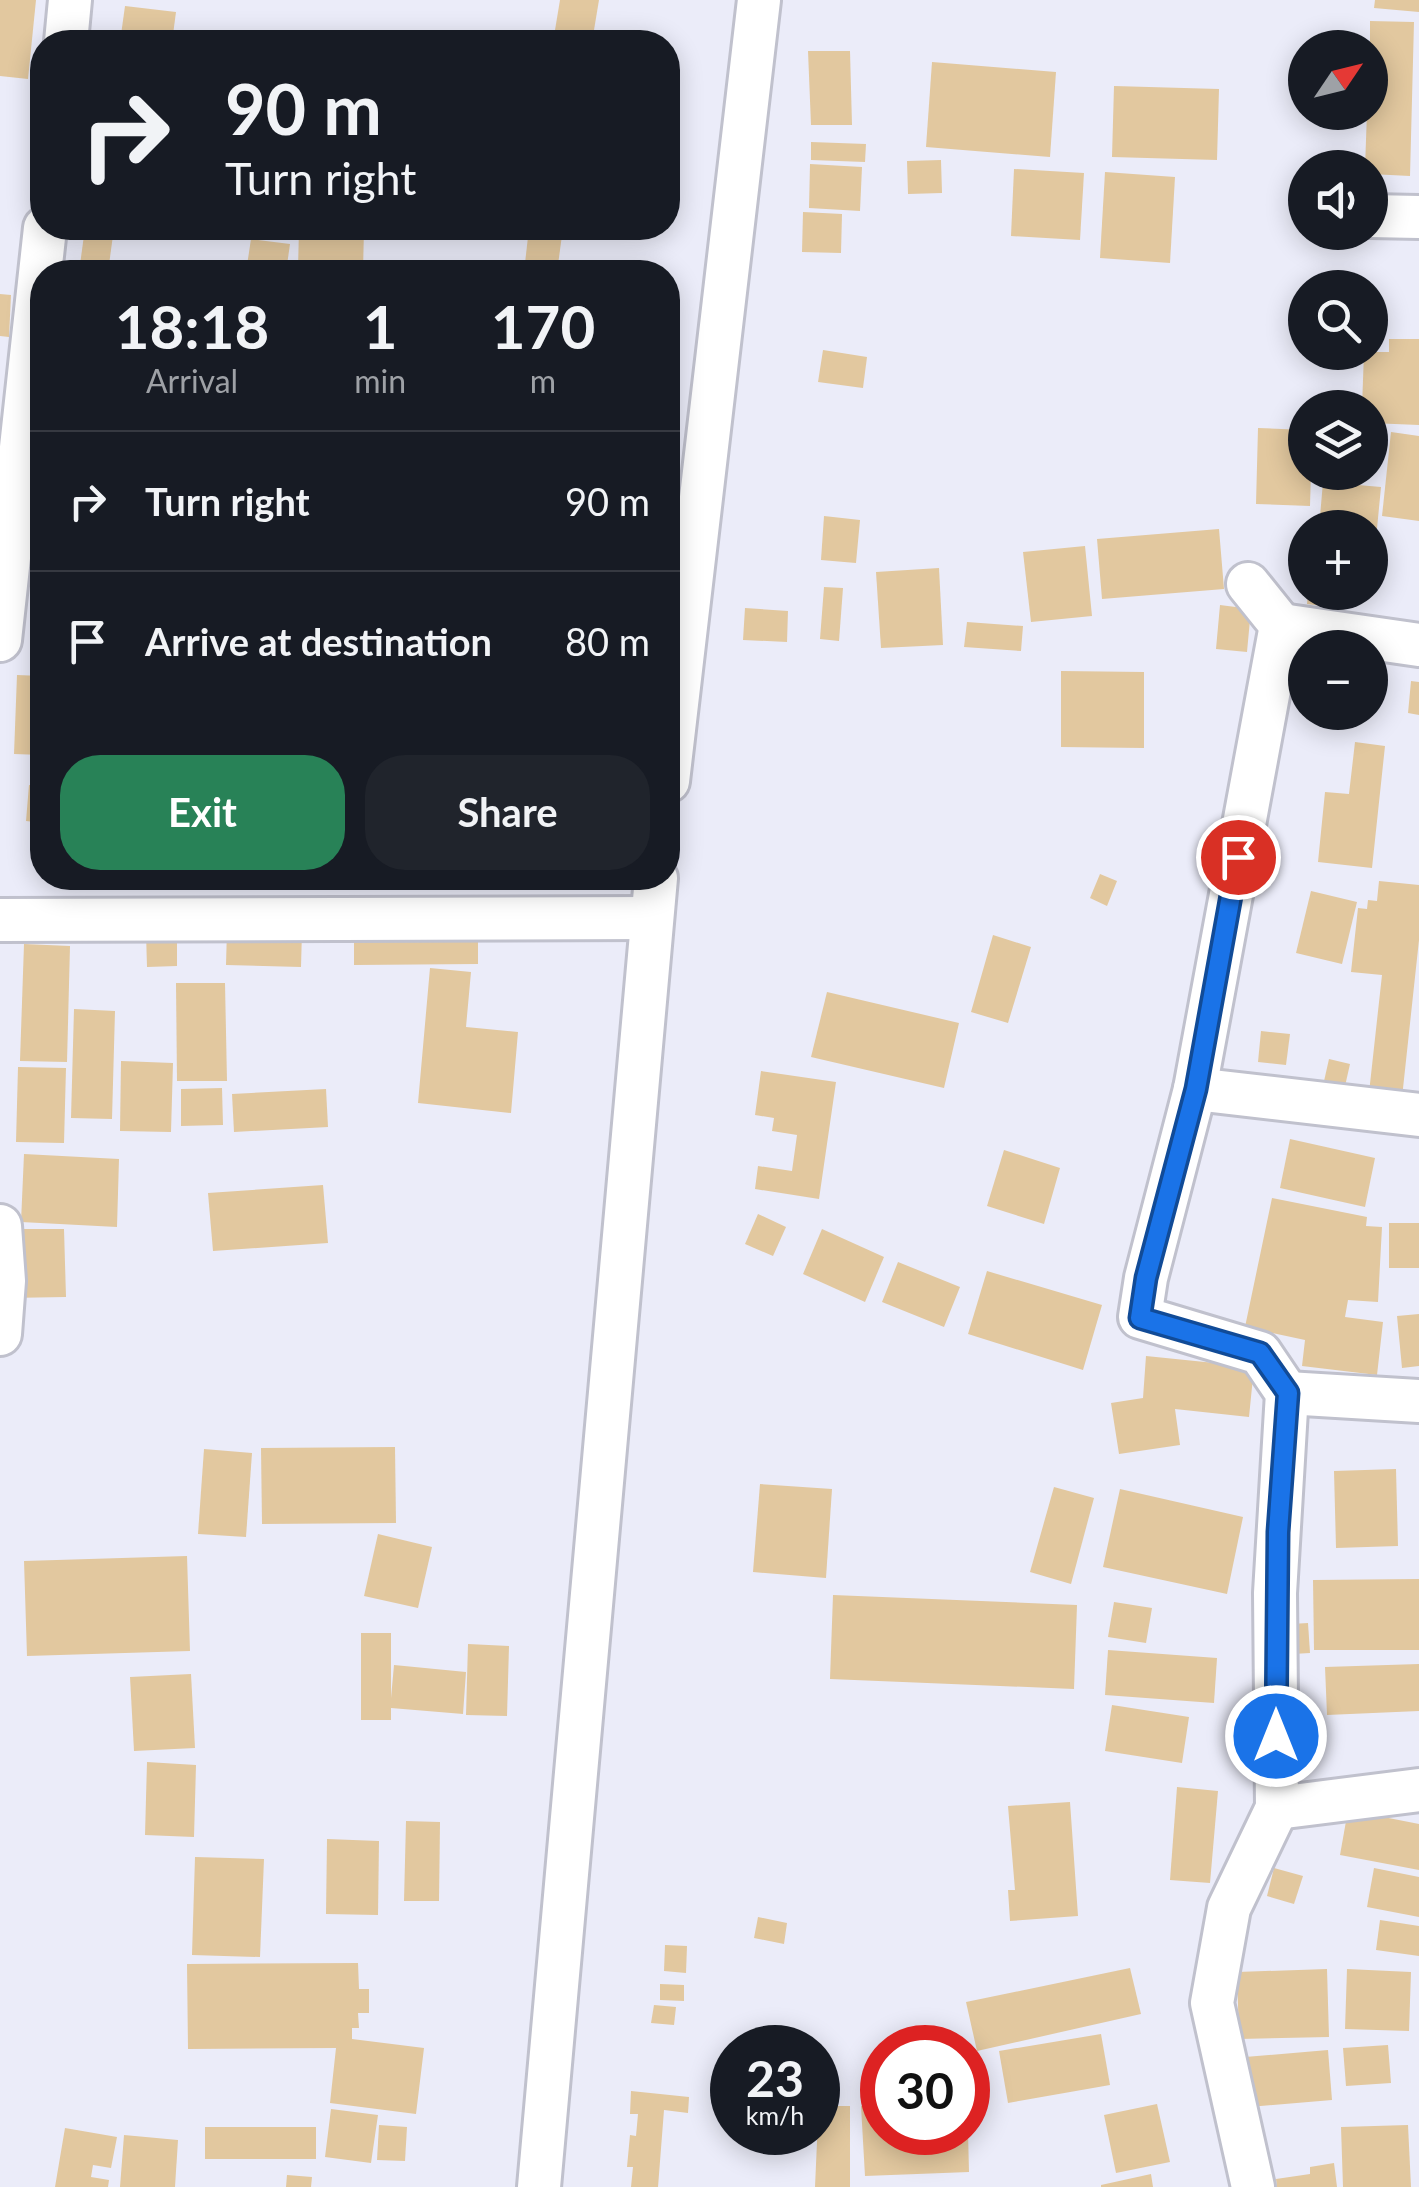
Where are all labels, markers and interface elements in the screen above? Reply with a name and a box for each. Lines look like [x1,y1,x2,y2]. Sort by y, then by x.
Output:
north arrow [1288,30,1388,130]
map controls [1288,30,1388,730]
text: 90 m [225,66,382,150]
icon: right [60,70,190,200]
button: sound [1288,150,1388,250]
text: Turn right [225,151,416,205]
button: search [1288,270,1388,370]
text: 18:18 [115,290,269,362]
text: 1 [363,290,398,362]
text: 170 [491,290,595,362]
text: Arrival [146,361,238,400]
text: min [354,361,406,400]
text: m [530,361,556,400]
button: layers [1288,390,1388,490]
icon: right [60,474,115,529]
text: Turn right [145,478,310,524]
text: 90 m [565,478,650,524]
button: + [1288,510,1388,610]
icon: arrive [60,614,115,669]
text: Arrive at destination [145,618,492,664]
text: 80 m [565,618,650,664]
button: − [1288,630,1388,730]
button: Exit [60,755,345,870]
button: Share [365,755,650,870]
pin [1196,815,1281,900]
icon: arrive [1211,830,1266,885]
position arrow [1224,1684,1328,1788]
speed limit sign: 30 [860,2025,990,2155]
text: 23 [746,2048,804,2108]
text: km/h [746,2100,804,2130]

